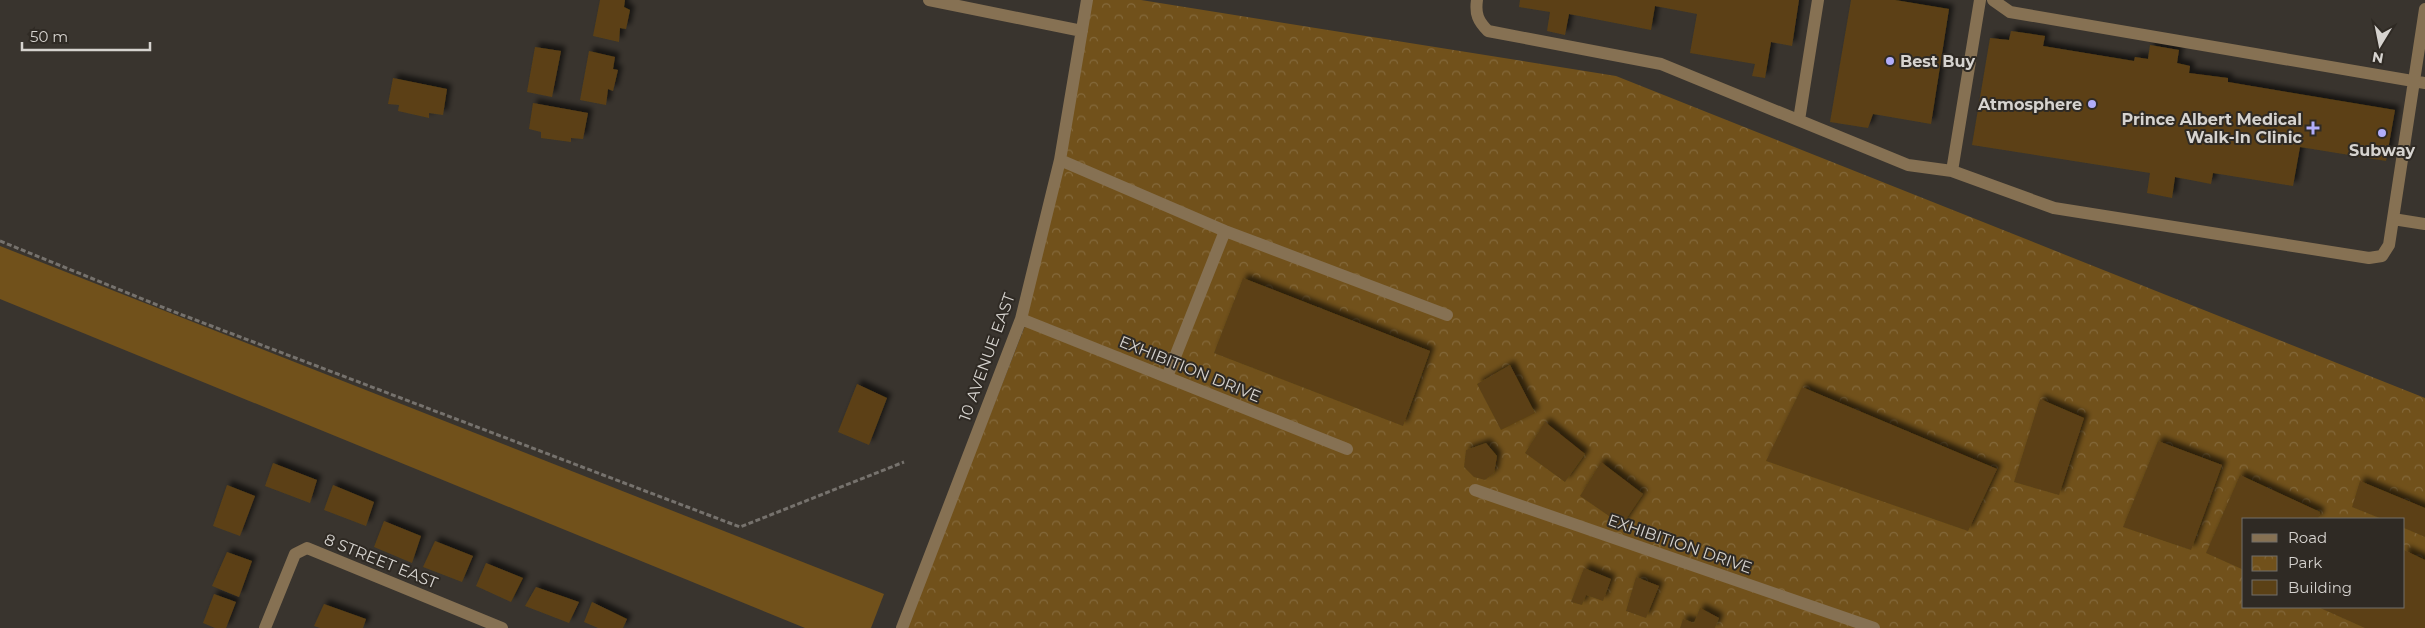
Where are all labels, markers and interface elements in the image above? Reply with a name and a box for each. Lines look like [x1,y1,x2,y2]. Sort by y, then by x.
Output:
scale bar [22,20,150,52]
north arrow [2355,20,2405,70]
text: 50 m [30,27,68,46]
text: N [2371,48,2385,68]
place label: Best Buy [1900,52,1976,71]
marker: Best Buy [1884,55,1896,67]
place label: Atmosphere [1977,95,2082,114]
marker: Atmosphere [2086,98,2098,110]
place label: Prince Albert Medical Walk-In Clinic [2121,110,2303,147]
marker: Prince Albert Medical Walk-In Clinic [2306,121,2320,135]
marker: Subway [2376,127,2388,139]
place label: Subway [2349,141,2415,160]
street label: 10 AVENUE EAST [955,290,1019,424]
street label: EXHIBITION DRIVE [1116,332,1264,406]
street label: EXHIBITION DRIVE [1605,510,1755,578]
legend [2242,518,2405,608]
text: Road [2288,528,2327,547]
street label: 8 STREET EAST [321,530,441,593]
text: Park [2288,553,2322,572]
text: Building [2288,578,2352,597]

